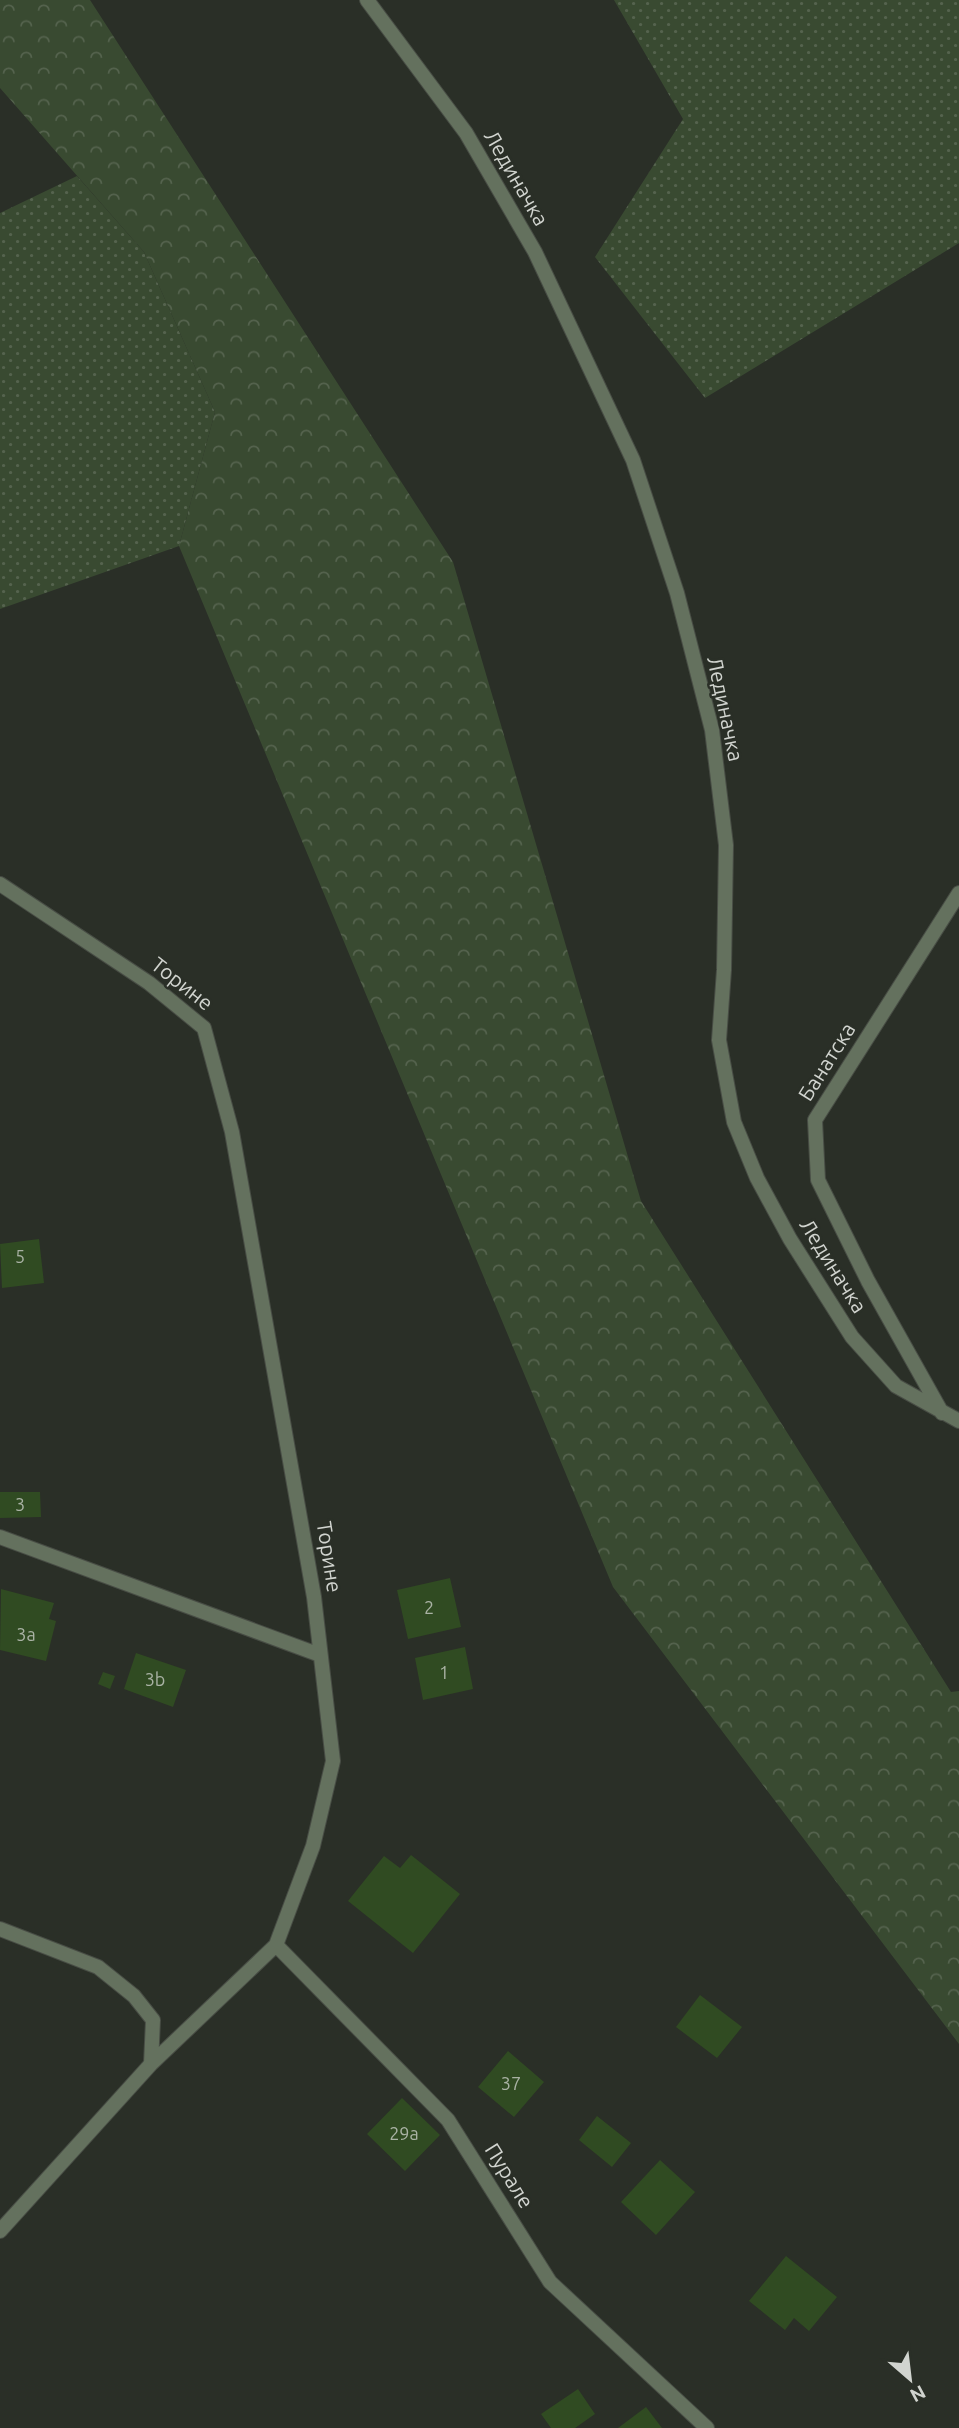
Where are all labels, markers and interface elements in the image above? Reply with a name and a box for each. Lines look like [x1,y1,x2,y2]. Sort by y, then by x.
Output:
street label: Лединачка [480,125,554,230]
street label: Лединачка [703,654,749,763]
street label: Торине [147,952,218,1015]
street label: Банатска [793,1018,860,1105]
street label: Лединачка [795,1214,872,1317]
house number: 5 [15,1246,25,1266]
house number: 3 [15,1494,25,1514]
street label: Торине [313,1520,347,1594]
house number: 2 [424,1597,434,1617]
house number: 3a [16,1624,36,1644]
house number: 1 [439,1662,449,1682]
house number: 3b [145,1669,165,1689]
house number: 37 [501,2073,521,2093]
house number: 29a [389,2123,419,2143]
street label: Пурале [481,2139,539,2212]
north arrow [875,2344,945,2414]
text: N [907,2381,929,2407]

